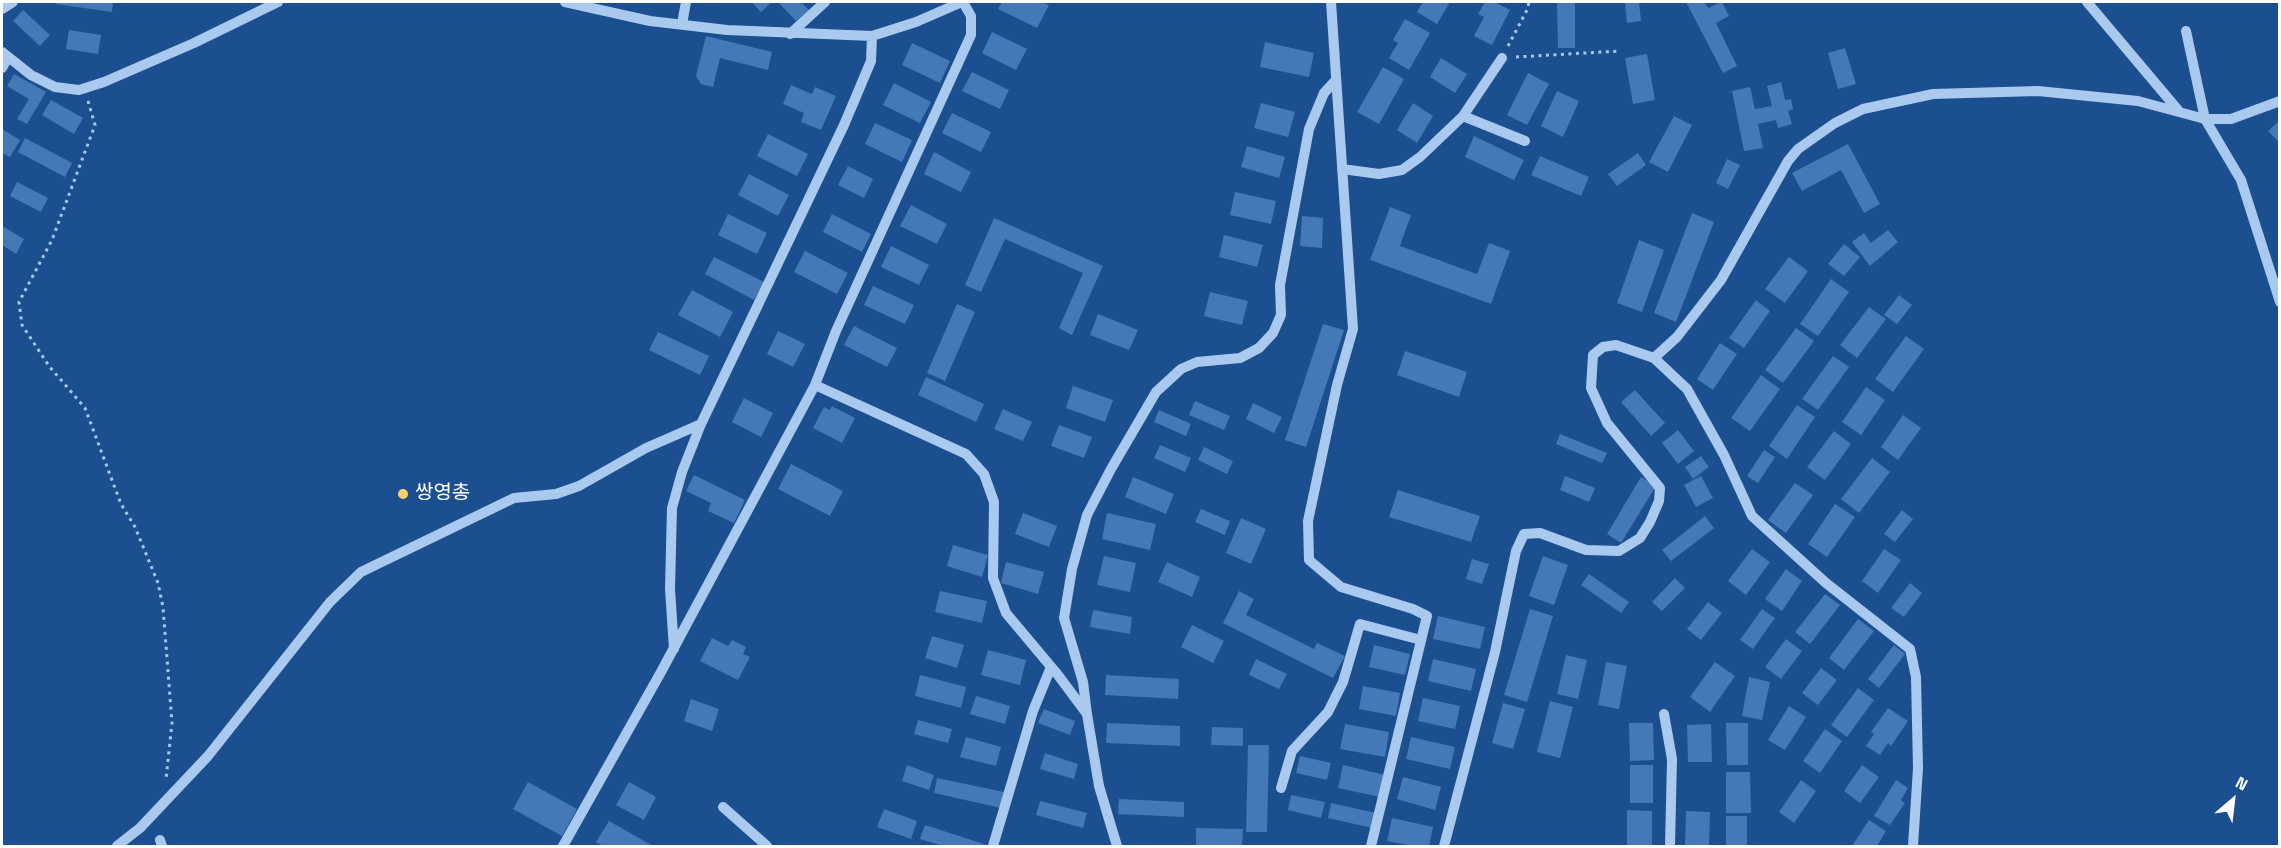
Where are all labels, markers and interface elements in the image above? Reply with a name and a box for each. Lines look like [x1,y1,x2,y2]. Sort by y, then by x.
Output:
place label: 쌍영총 [415,482,470,506]
marker: 쌍영총 [396,487,410,501]
north arrow [2203,770,2263,830]
text: N [2232,772,2251,795]

